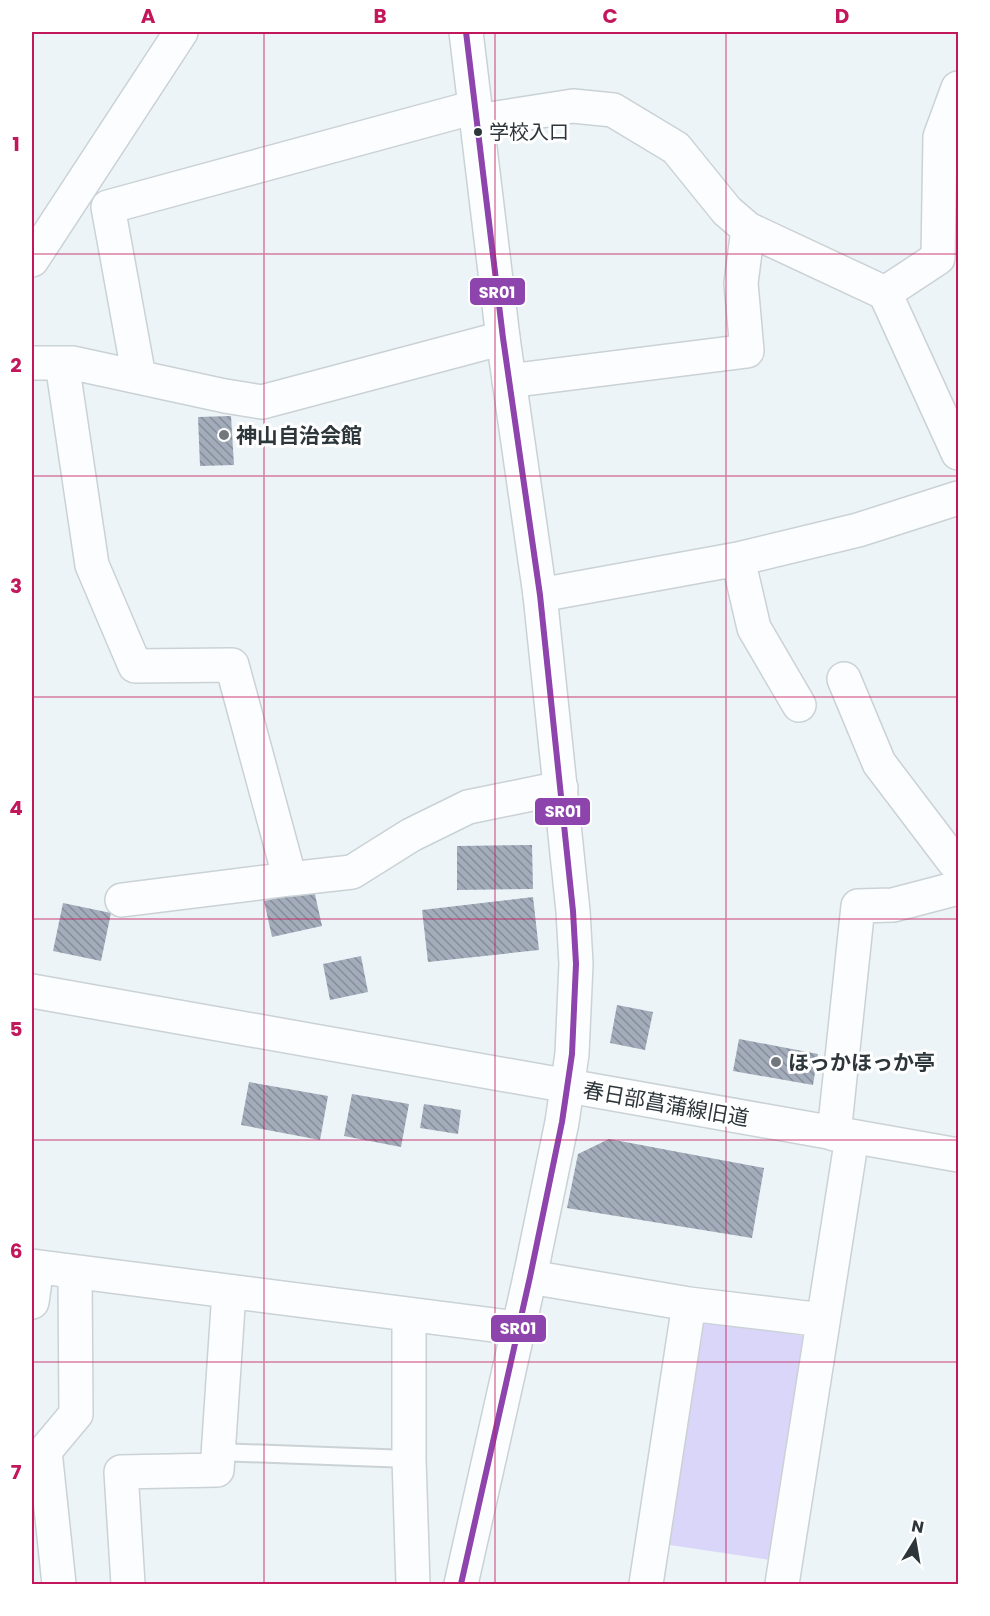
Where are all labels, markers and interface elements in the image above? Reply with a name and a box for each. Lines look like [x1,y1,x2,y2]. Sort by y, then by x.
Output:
text: A [141,2,156,30]
text: B [373,2,387,30]
text: C [602,2,618,30]
text: D [835,2,849,30]
place label: 学校入口 [489,118,569,146]
marker: 学校入口 [472,126,484,138]
text: 1 [12,130,20,158]
line badge: SR01 [469,277,526,306]
text: SR01 [479,281,515,304]
text: 2 [10,351,22,379]
place label: 神山自治会館 [236,421,362,450]
marker: 神山自治会館 [217,428,231,442]
text: 3 [10,572,22,600]
text: 4 [9,794,23,822]
line badge: SR01 [534,797,591,826]
text: SR01 [545,800,581,823]
text: 5 [10,1015,23,1043]
place label: ほっかほっか亭 [788,1048,935,1077]
marker: ほっかほっか亭 [769,1055,783,1069]
street label: 春日部菖蒲線旧道 [581,1075,751,1133]
text: 6 [10,1237,22,1265]
line badge: SR01 [490,1314,547,1343]
text: SR01 [500,1317,536,1340]
text: 7 [11,1458,22,1486]
north arrow [885,1511,945,1571]
text: N [910,1514,926,1539]

